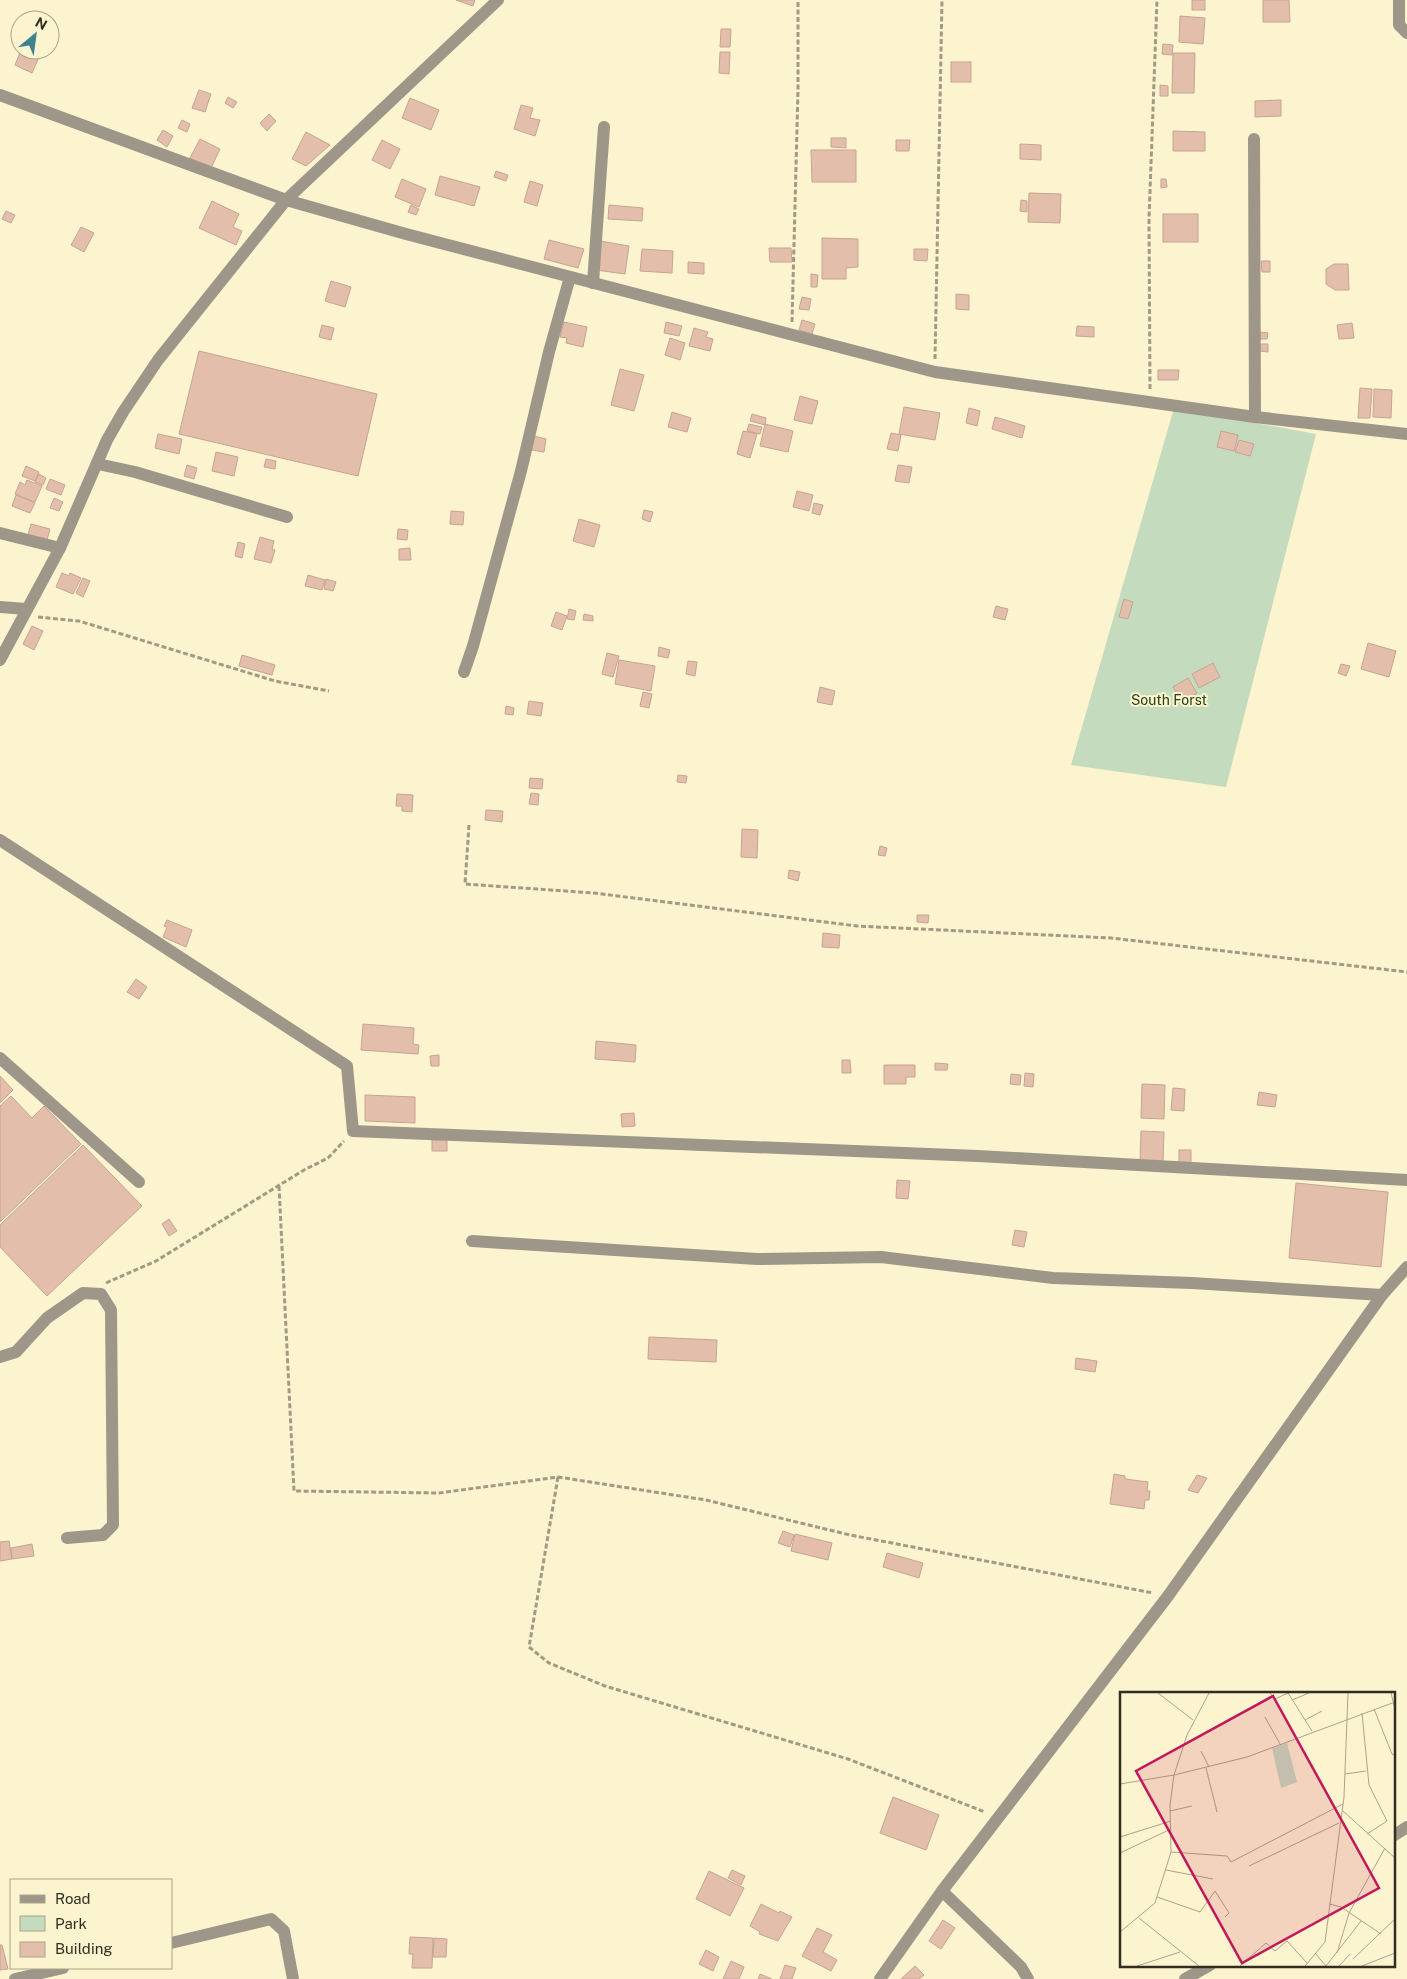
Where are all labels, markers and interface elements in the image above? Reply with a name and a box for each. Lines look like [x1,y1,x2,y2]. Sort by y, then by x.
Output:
north arrow [10,10,60,60]
text: N [33,14,50,33]
park label: South Forst [1131,692,1207,708]
inset map [1120,1692,1394,1966]
legend [10,1879,172,1969]
text: Road [55,1890,91,1907]
text: Park [55,1915,87,1932]
text: Building [55,1940,113,1957]

